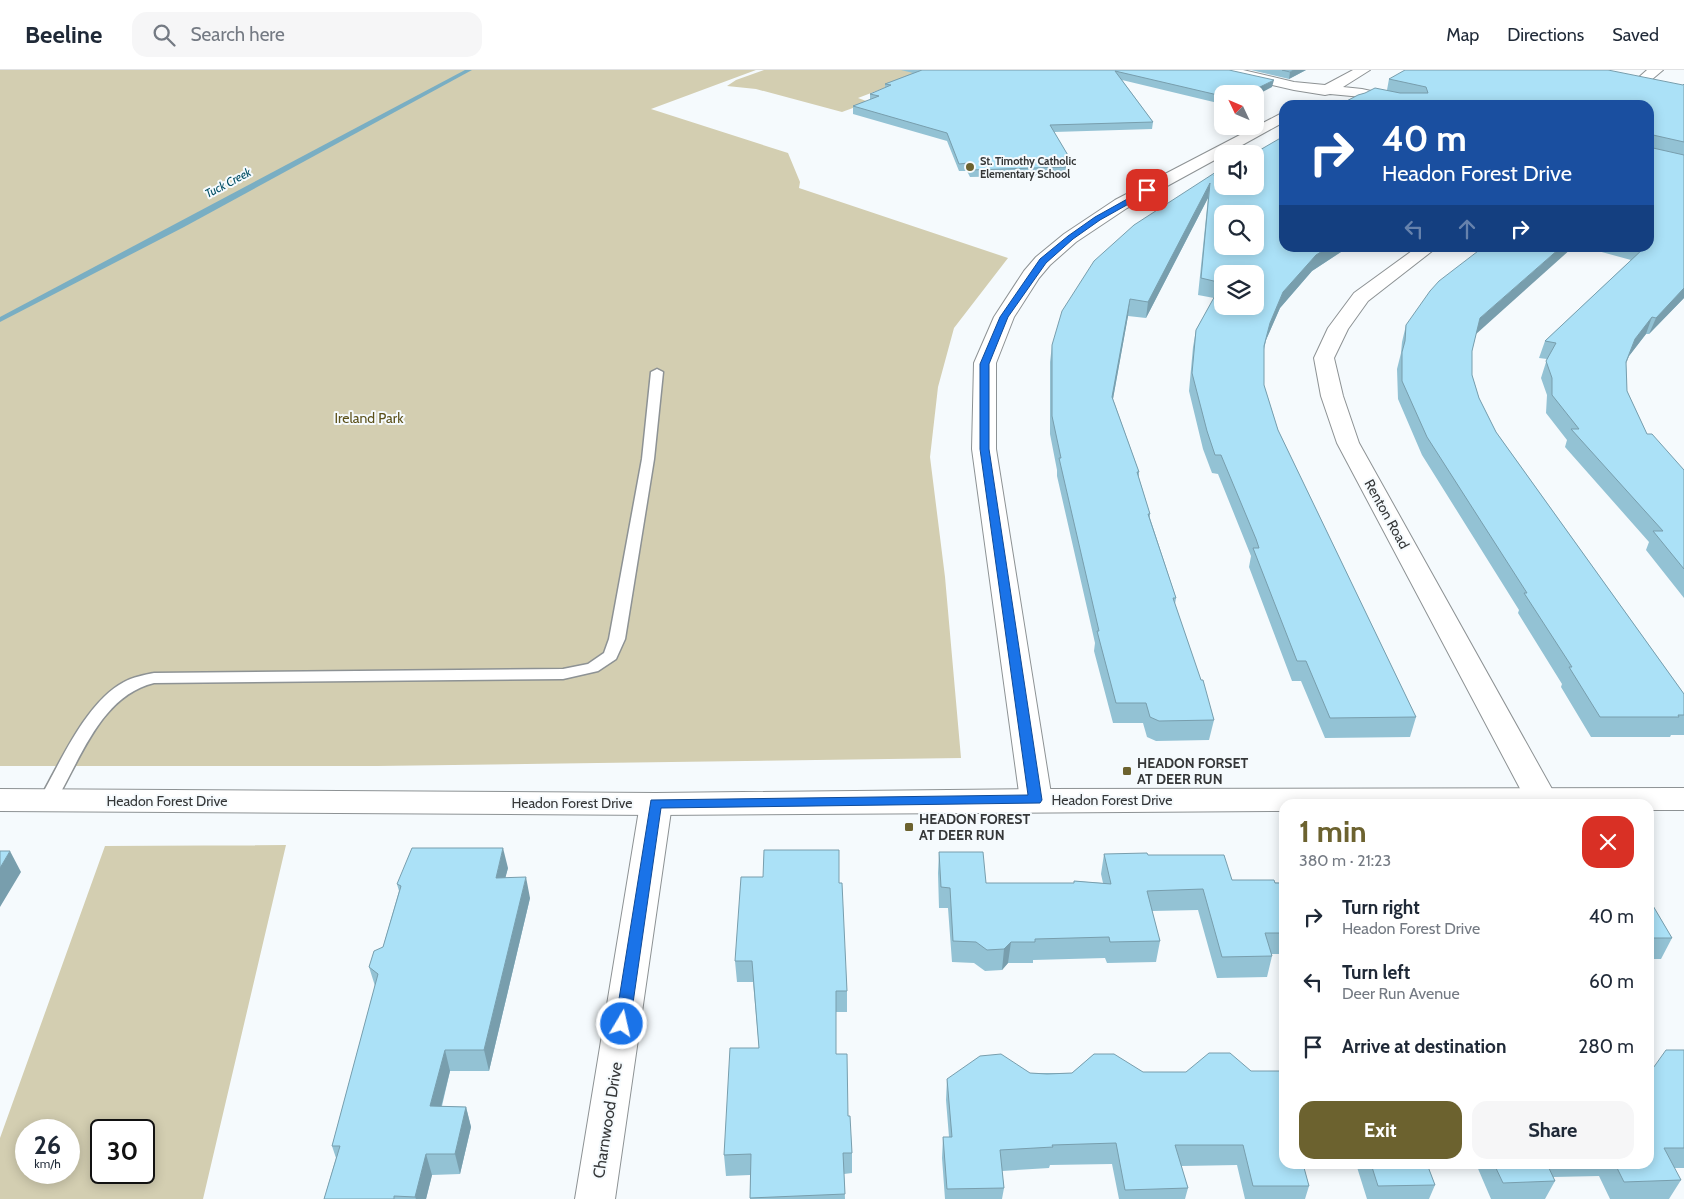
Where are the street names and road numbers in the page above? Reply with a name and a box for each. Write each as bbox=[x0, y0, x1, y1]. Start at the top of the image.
street label: Renton Road bbox=[1361, 476, 1413, 552]
street label: Headon Forest Drive bbox=[1052, 791, 1172, 809]
street label: Headon Forest Drive bbox=[107, 792, 227, 810]
street label: Headon Forest Drive bbox=[512, 794, 632, 812]
street label: Charnwood Drive bbox=[589, 1061, 626, 1180]

